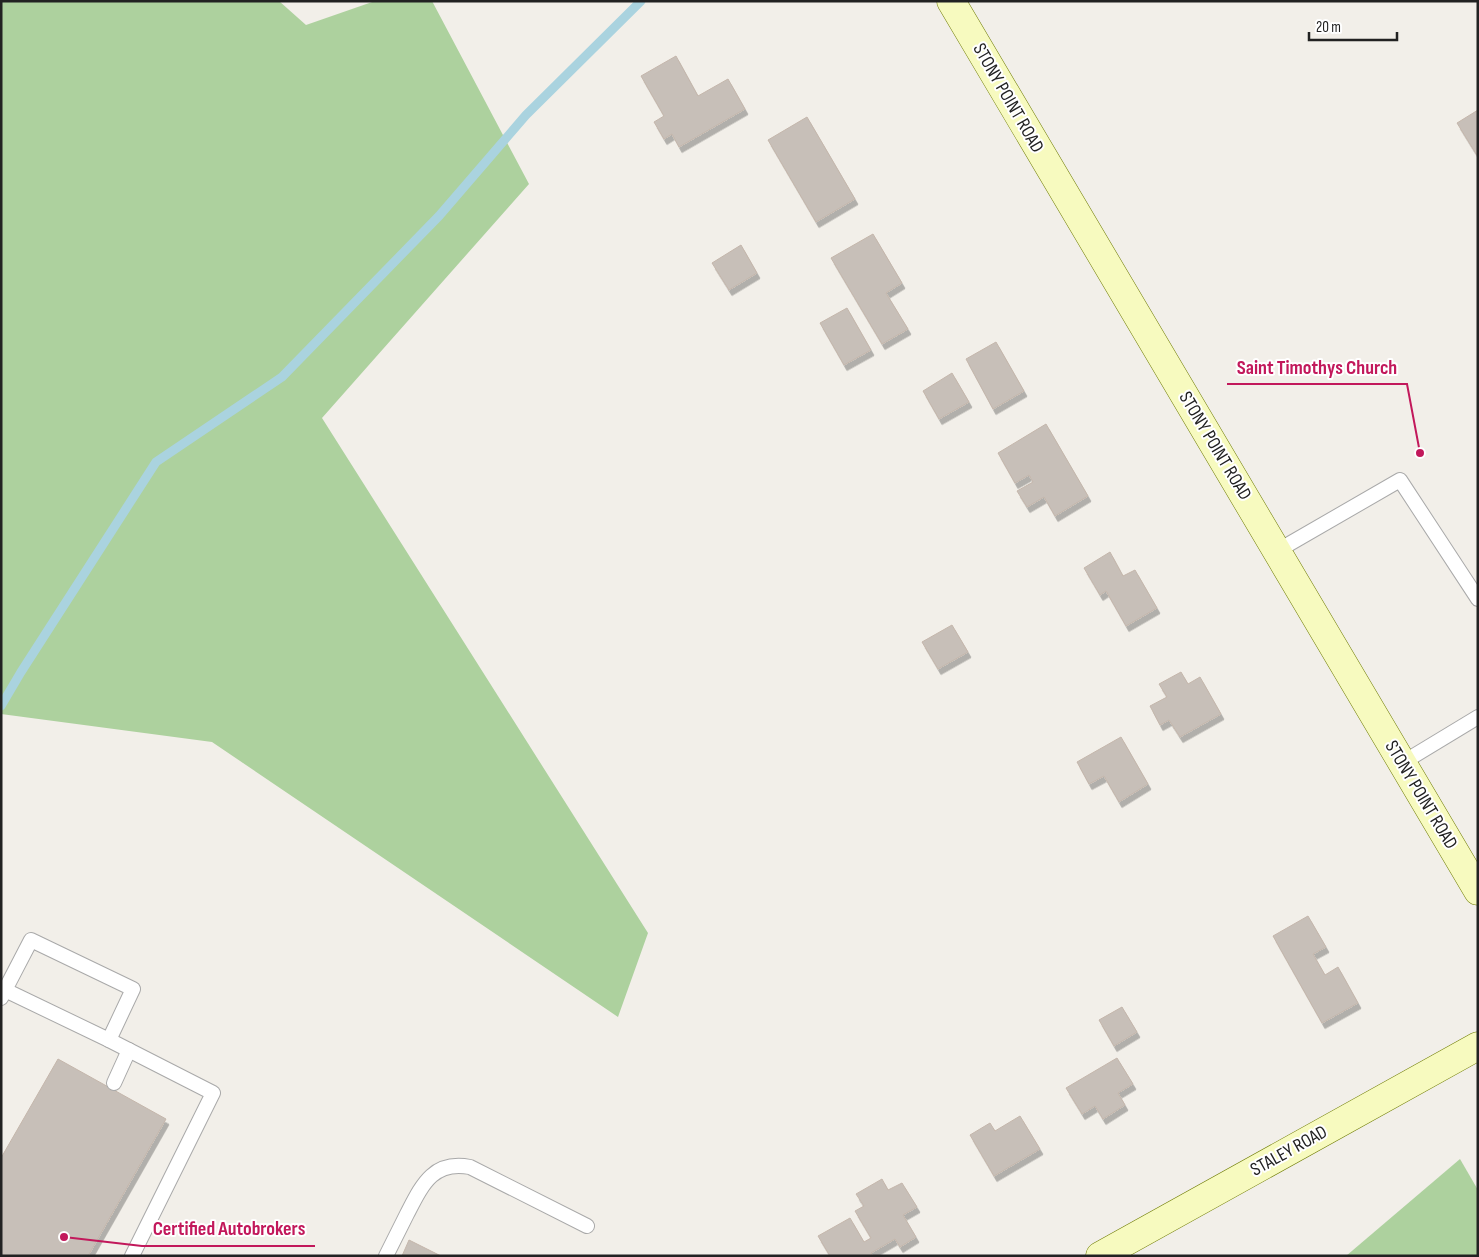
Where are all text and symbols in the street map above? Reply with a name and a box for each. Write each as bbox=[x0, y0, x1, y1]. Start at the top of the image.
scale bar bbox=[1309, 10, 1396, 42]
text: 20 m bbox=[1316, 18, 1341, 37]
street label: STONY POINT ROAD bbox=[967, 39, 1049, 157]
callout: Saint Timothys Church bbox=[1227, 349, 1407, 384]
text: Saint Timothys Church bbox=[1237, 356, 1397, 380]
street label: STONY POINT ROAD bbox=[1174, 388, 1256, 504]
street label: STONY POINT ROAD bbox=[1380, 737, 1462, 853]
street label: STALEY ROAD bbox=[1247, 1121, 1331, 1181]
callout: Certified Autobrokers bbox=[142, 1211, 315, 1246]
text: Certified Autobrokers bbox=[153, 1217, 306, 1241]

